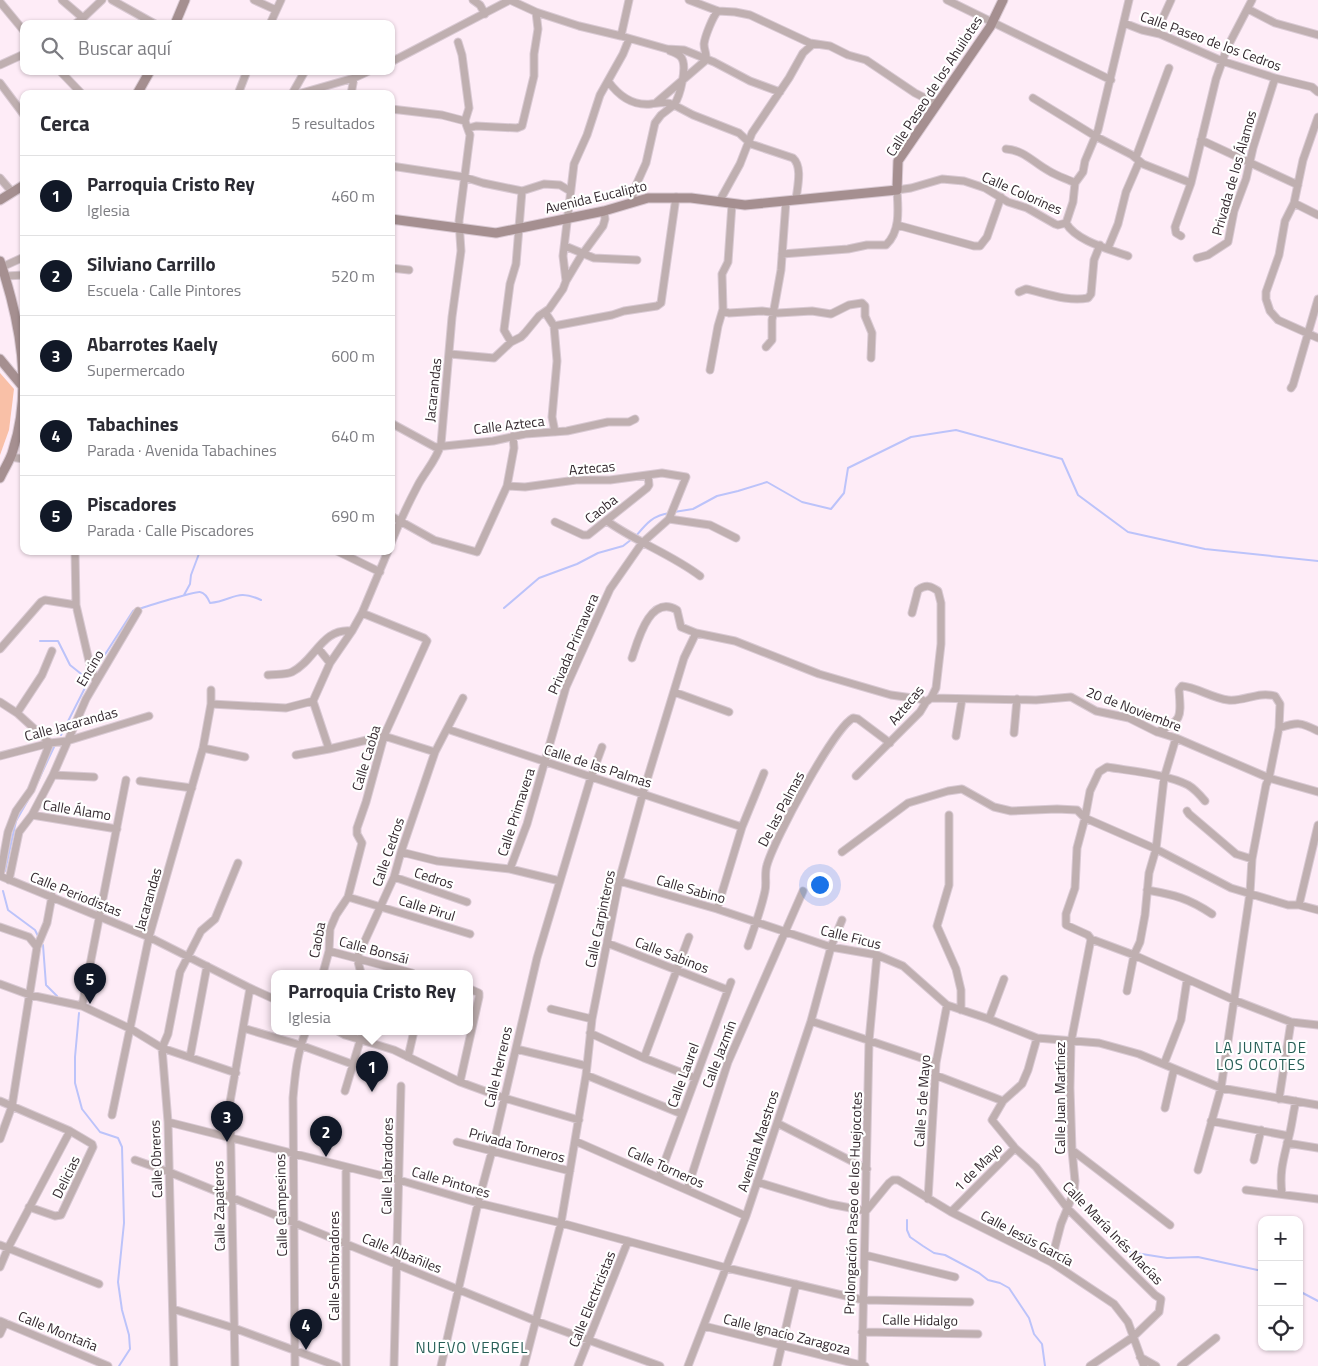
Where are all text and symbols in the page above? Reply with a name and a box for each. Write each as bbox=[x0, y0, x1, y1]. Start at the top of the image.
street label: Calle Paseo de los Cedros bbox=[1138, 5, 1285, 76]
street label: Calle Paseo de los Ahuilotes bbox=[880, 11, 987, 160]
search box bbox=[20, 20, 395, 75]
text: Buscar aquí bbox=[78, 33, 171, 62]
icon: search bbox=[38, 34, 66, 62]
text: Cerca bbox=[40, 107, 90, 139]
street label: Privada de los Álamos bbox=[1206, 108, 1261, 238]
text: 5 resultados bbox=[291, 111, 375, 135]
street label: Calle Colorines bbox=[979, 166, 1066, 220]
text: Parroquia Cristo Rey bbox=[87, 169, 255, 198]
street label: Avenida Eucalipto bbox=[543, 175, 649, 218]
text: 1 bbox=[52, 184, 60, 208]
text: 460 m bbox=[331, 184, 375, 208]
text: Iglesia bbox=[87, 198, 130, 222]
text: Silviano Carrillo bbox=[87, 249, 216, 278]
text: 2 bbox=[52, 264, 60, 288]
text: 520 m bbox=[331, 264, 375, 288]
text: Escuela · Calle Pintores bbox=[87, 278, 241, 302]
text: Abarrotes Kaely bbox=[87, 329, 218, 358]
text: 3 bbox=[52, 344, 60, 368]
text: 600 m bbox=[331, 344, 375, 368]
street label: Jacarandas bbox=[419, 357, 446, 423]
text: Supermercado bbox=[87, 358, 185, 382]
text: Tabachines bbox=[87, 409, 178, 438]
street label: Calle Azteca bbox=[472, 410, 545, 439]
text: 4 bbox=[52, 424, 60, 448]
text: 640 m bbox=[331, 424, 375, 448]
text: Parada · Avenida Tabachines bbox=[87, 438, 277, 462]
street label: Aztecas bbox=[568, 455, 616, 480]
text: Piscadores bbox=[87, 489, 177, 518]
street label: Caoba bbox=[580, 489, 622, 528]
text: 5 bbox=[52, 504, 60, 528]
text: 690 m bbox=[331, 504, 375, 528]
text: Parada · Calle Piscadores bbox=[87, 518, 254, 542]
street label: Privada Primavera bbox=[542, 590, 603, 697]
street label: Encino bbox=[70, 645, 109, 690]
street label: Aztecas bbox=[883, 680, 929, 729]
street label: 20 de Noviembre bbox=[1083, 681, 1185, 736]
street label: Calle Jacarandas bbox=[22, 701, 120, 746]
street label: Calle Caoba bbox=[346, 722, 385, 793]
street label: Calle de las Palmas bbox=[541, 738, 655, 793]
street label: Calle Primavera bbox=[491, 765, 540, 859]
street label: De las Palmas bbox=[752, 767, 809, 850]
street label: Calle Álamo bbox=[41, 794, 113, 825]
street label: Calle Cedros bbox=[366, 814, 409, 889]
street label: Cedros bbox=[412, 861, 457, 894]
street label: Jacarandas bbox=[129, 865, 166, 933]
street label: Calle Periodistas bbox=[27, 866, 125, 921]
street label: Calle Carpinteros bbox=[579, 868, 620, 970]
street label: Calle Sabino bbox=[654, 869, 728, 908]
your location bbox=[807, 872, 833, 898]
street label: Calle Pirul bbox=[396, 889, 458, 926]
street label: Calle Ficus bbox=[819, 919, 884, 954]
street label: Caoba bbox=[303, 920, 330, 960]
street label: Calle Bonsái bbox=[337, 930, 411, 969]
street label: Calle Sabinos bbox=[632, 931, 712, 978]
pin: 5 bbox=[74, 963, 106, 1004]
popup bbox=[271, 970, 473, 1035]
text: Parroquia Cristo Rey bbox=[288, 976, 456, 1005]
text: Iglesia bbox=[288, 1005, 331, 1029]
street label: Calle Jazmín bbox=[696, 1017, 741, 1091]
street label: Calle Herreros bbox=[478, 1024, 517, 1110]
district label: LA JUNTA DE LOS OCOTES bbox=[1215, 1036, 1307, 1076]
street label: Calle Laurel bbox=[661, 1040, 704, 1110]
street label: Calle Juan Martínez bbox=[1049, 1042, 1070, 1154]
pin: 1 bbox=[356, 1051, 388, 1092]
street label: Calle 5 de Mayo bbox=[908, 1054, 935, 1148]
street label: Avenida Maestros bbox=[731, 1087, 784, 1194]
street label: Prolongación Paseo de los Huejocotes bbox=[838, 1091, 867, 1315]
pin: 3 bbox=[211, 1101, 243, 1142]
pin: 2 bbox=[310, 1116, 342, 1157]
street label: Calle Labradores bbox=[375, 1117, 398, 1215]
street label: Calle Obreros bbox=[144, 1120, 167, 1198]
street label: Privada Torneros bbox=[467, 1122, 568, 1167]
street label: 1 de Mayo bbox=[949, 1138, 1007, 1196]
street label: Calle Torneros bbox=[624, 1140, 708, 1193]
street label: Delicias bbox=[46, 1152, 85, 1202]
street label: Calle Campesinos bbox=[269, 1153, 292, 1257]
street label: Calle Zapateros bbox=[207, 1160, 230, 1252]
street label: Calle Pintores bbox=[409, 1160, 493, 1203]
street label: Calle María Inés Macías bbox=[1058, 1176, 1169, 1289]
street label: Calle Jesús García bbox=[977, 1204, 1077, 1271]
street label: Calle Sembradores bbox=[323, 1211, 344, 1321]
map controls bbox=[1258, 1216, 1303, 1351]
button: + bbox=[1258, 1216, 1303, 1261]
street label: Calle Albañiles bbox=[359, 1227, 445, 1278]
street label: Calle Electricistas bbox=[563, 1247, 620, 1350]
button: − bbox=[1258, 1261, 1303, 1306]
street label: Calle Montaña bbox=[15, 1305, 101, 1356]
button: locate bbox=[1258, 1306, 1303, 1351]
street label: Calle Ignacio Zaragoza bbox=[721, 1308, 853, 1359]
street label: Calle Hidalgo bbox=[882, 1308, 958, 1331]
pin: 4 bbox=[290, 1309, 322, 1350]
district label: NUEVO VERGEL bbox=[416, 1336, 528, 1359]

